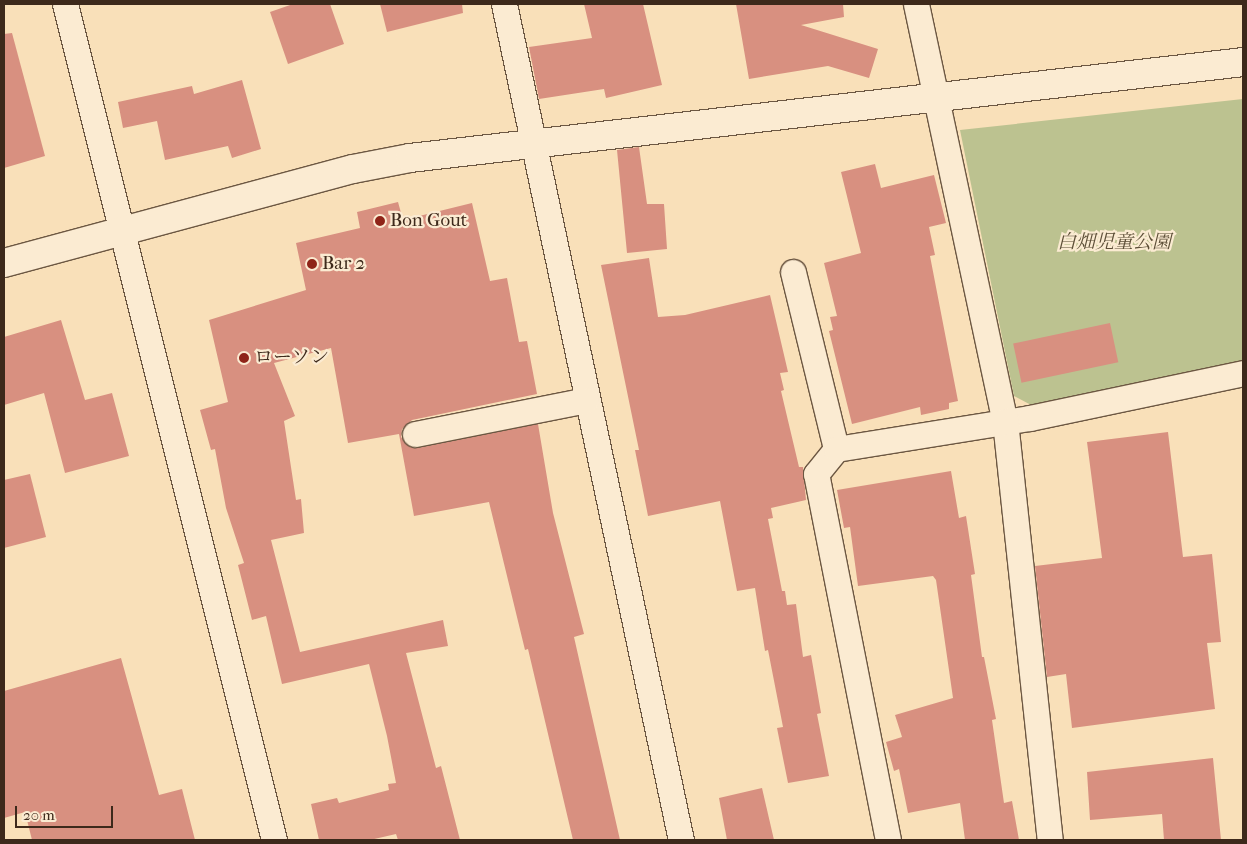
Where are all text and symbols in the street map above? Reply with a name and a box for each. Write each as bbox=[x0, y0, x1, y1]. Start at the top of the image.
place label: Bon Gout bbox=[390, 210, 467, 232]
marker: Bon Gout bbox=[374, 215, 386, 227]
park label: 白畑児童公園 bbox=[1057, 232, 1171, 254]
place label: Bar 2 bbox=[322, 253, 365, 275]
marker: Bar 2 bbox=[306, 258, 318, 270]
place label: ローソン bbox=[254, 347, 330, 369]
marker: ローソン bbox=[238, 352, 250, 364]
scale bar bbox=[18, 796, 115, 828]
text: 20 m bbox=[23, 806, 55, 824]

